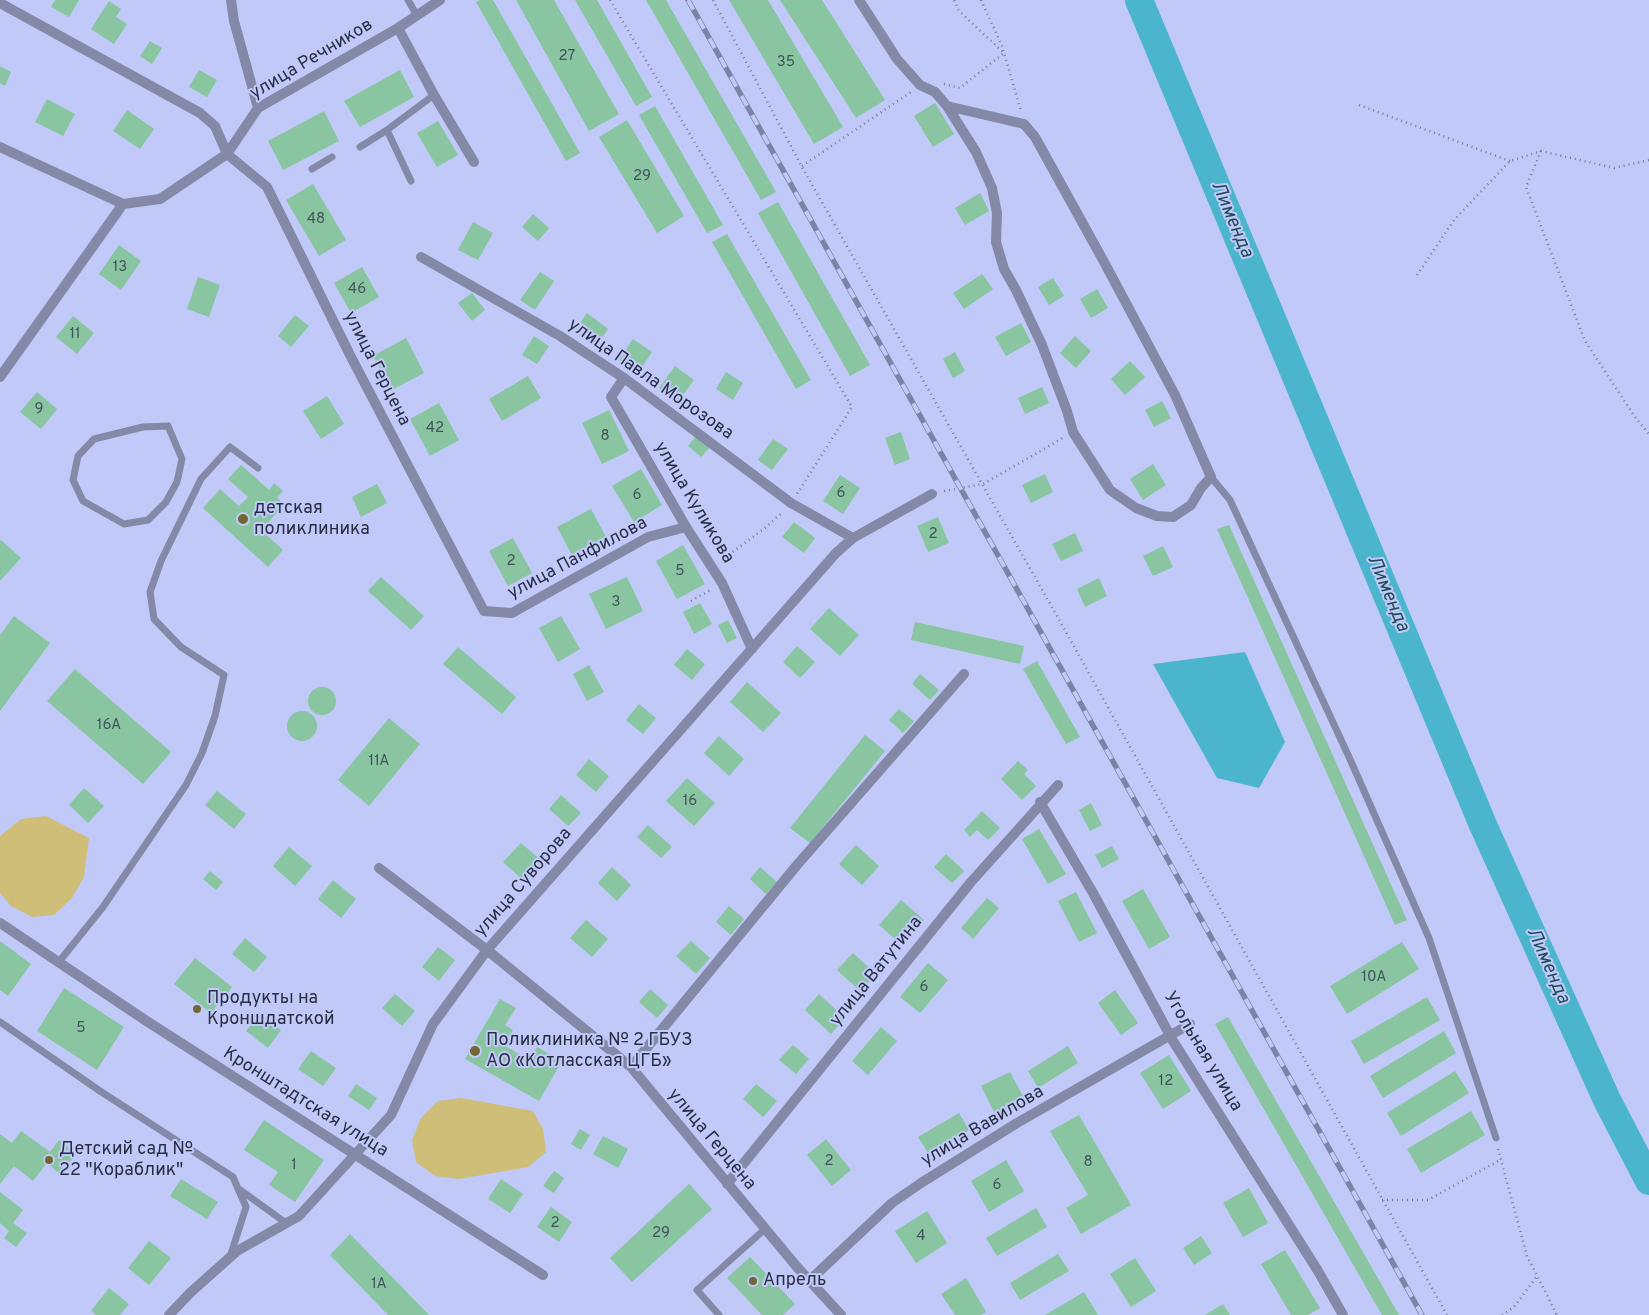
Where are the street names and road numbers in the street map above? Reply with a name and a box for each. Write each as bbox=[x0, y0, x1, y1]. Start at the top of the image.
street label: улица Речников bbox=[247, 15, 377, 105]
street label: улица Герцена bbox=[338, 308, 414, 430]
street label: улица Павла Морозова bbox=[563, 315, 737, 445]
street label: улица Куликова bbox=[648, 438, 738, 568]
street label: улица Панфилова bbox=[505, 513, 651, 605]
street label: улица Суворова bbox=[471, 824, 577, 942]
street label: улица Ватутина bbox=[826, 913, 928, 1031]
street label: Угольная улица bbox=[1158, 988, 1246, 1116]
street label: Кронштадтская улица bbox=[218, 1043, 392, 1163]
street label: улица Вавилова bbox=[918, 1082, 1048, 1172]
street label: улица Герцена bbox=[662, 1085, 760, 1195]

